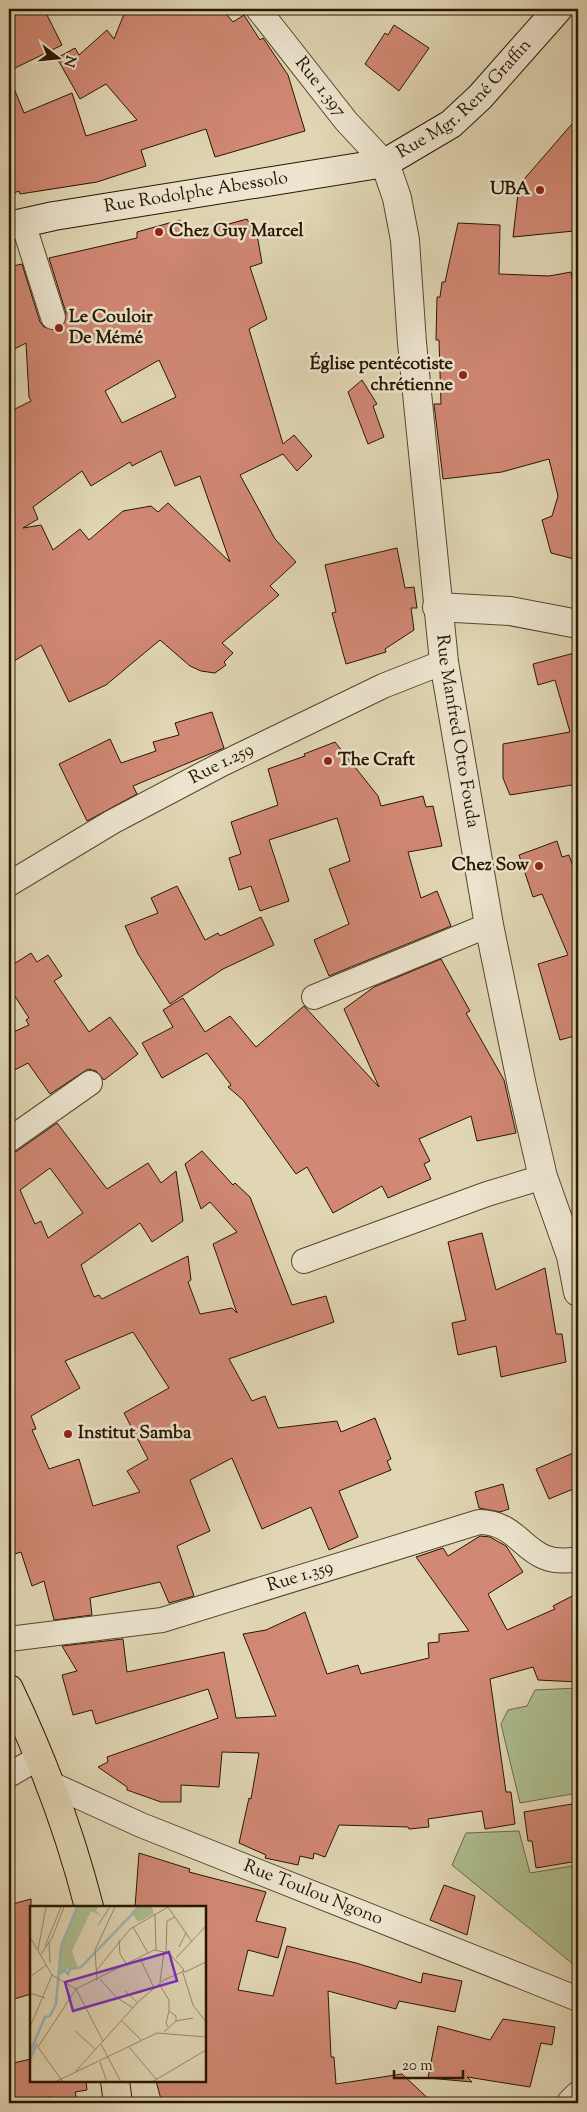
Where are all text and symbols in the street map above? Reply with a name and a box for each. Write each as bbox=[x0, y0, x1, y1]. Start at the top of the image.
north arrow bbox=[32, 32, 82, 82]
street label: Rue Mgr. René Graffin bbox=[392, 33, 538, 166]
street label: Rue 1.397 bbox=[288, 52, 352, 123]
text: N bbox=[57, 53, 80, 69]
street label: Rue Rodolphe Abessolo bbox=[102, 166, 290, 221]
place label: UBA bbox=[490, 177, 530, 203]
marker: UBA bbox=[534, 184, 546, 196]
place label: Chez Guy Marcel bbox=[169, 219, 305, 245]
marker: Chez Guy Marcel bbox=[153, 226, 165, 238]
place label: Le Couloir De Mémé bbox=[69, 305, 153, 352]
marker: Le Couloir De Mémé bbox=[53, 322, 65, 334]
place label: Église pentécotiste chrétienne bbox=[310, 351, 454, 399]
marker: Église pentécotiste chrétienne bbox=[457, 369, 469, 381]
street label: Rue Manfred Otto Fouda bbox=[428, 633, 485, 830]
street label: Rue 1.259 bbox=[185, 737, 258, 792]
place label: The Craft bbox=[338, 748, 416, 774]
marker: The Craft bbox=[322, 755, 334, 767]
place label: Chez Sow bbox=[452, 853, 530, 879]
marker: Chez Sow bbox=[533, 860, 545, 872]
place label: Institut Samba bbox=[78, 1421, 192, 1447]
marker: Institut Samba bbox=[62, 1428, 74, 1440]
street label: Rue 1.359 bbox=[264, 1555, 337, 1600]
street label: Rue Toulou Ngono bbox=[239, 1854, 387, 1933]
inset map bbox=[30, 1906, 206, 2082]
scale bar bbox=[394, 2047, 463, 2079]
text: 20 m bbox=[402, 2056, 433, 2077]

